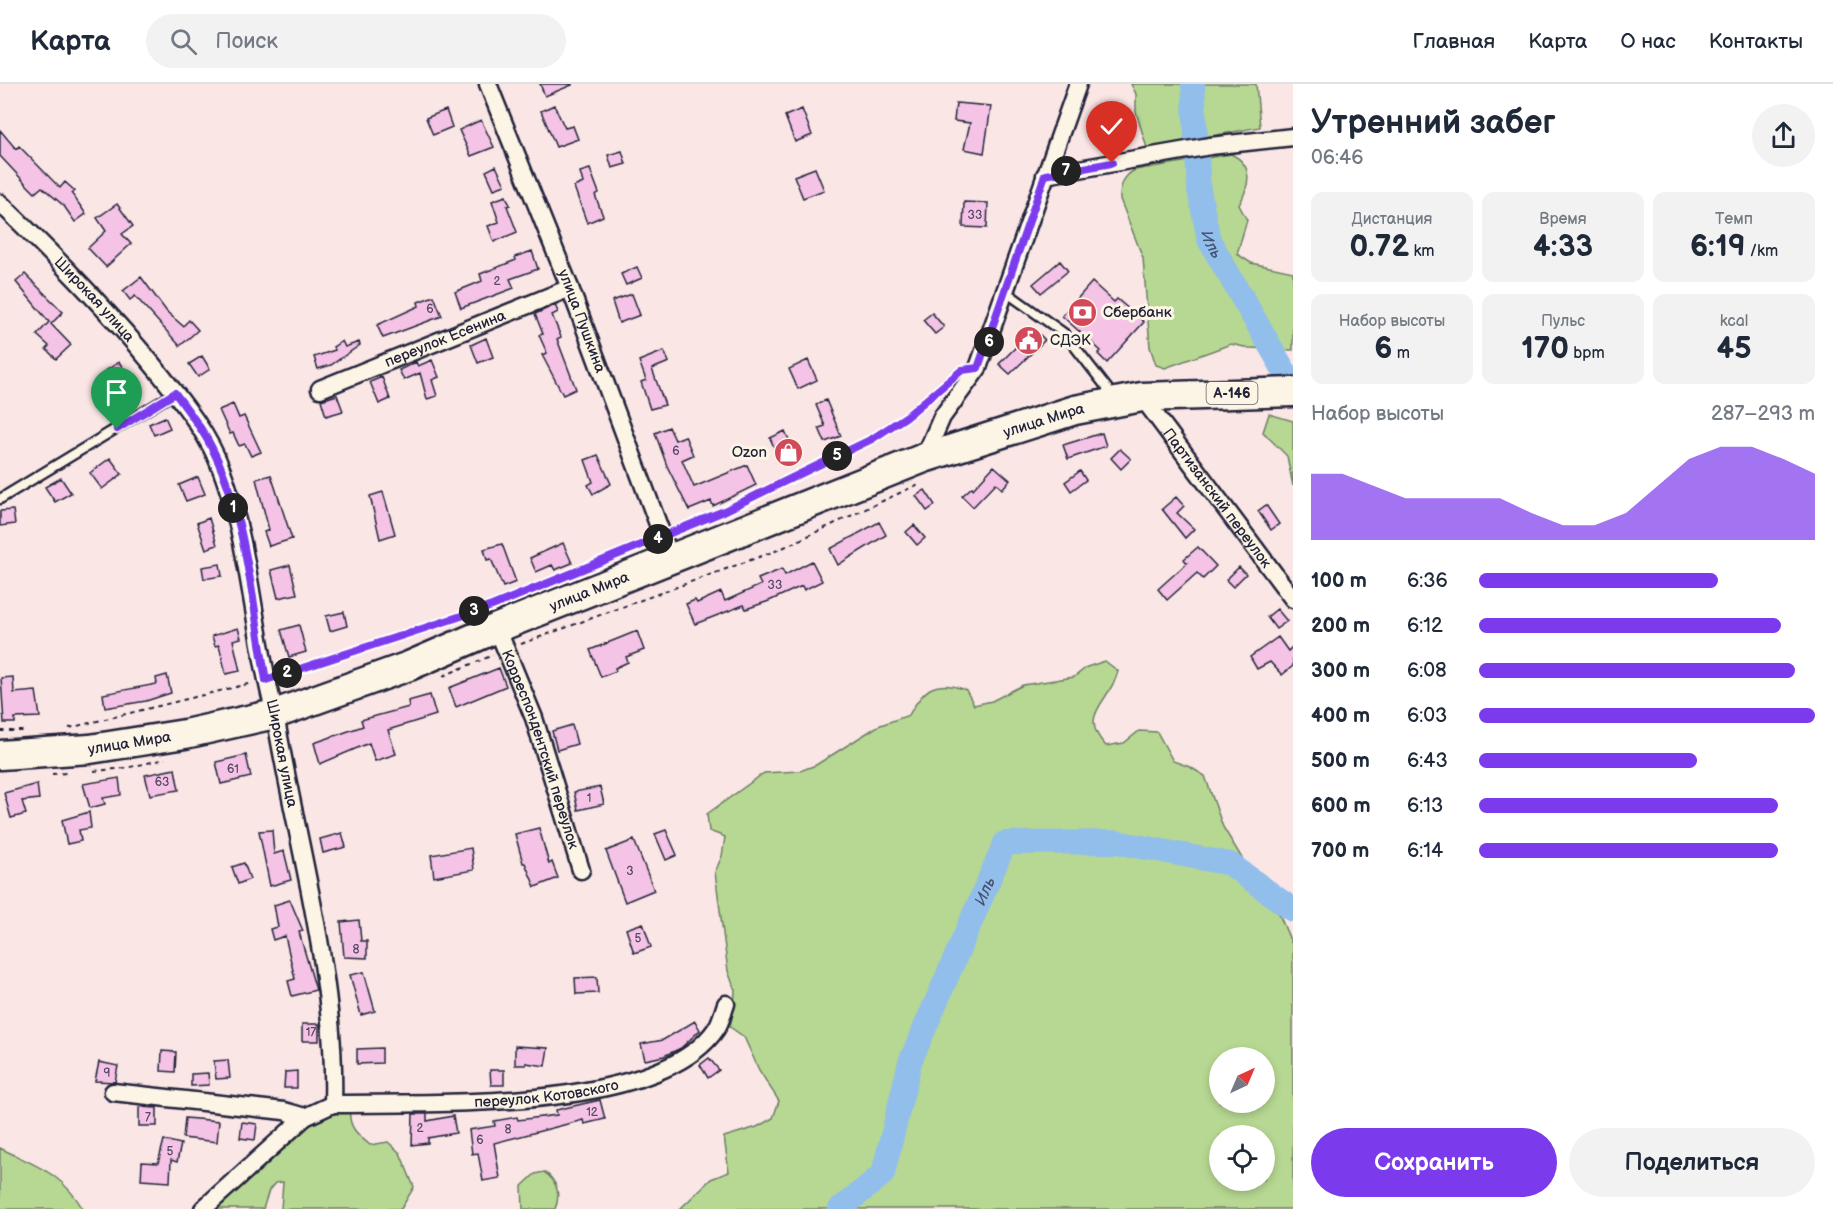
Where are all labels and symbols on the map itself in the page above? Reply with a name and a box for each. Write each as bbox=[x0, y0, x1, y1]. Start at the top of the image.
pin bbox=[1086, 101, 1137, 163]
pin: 7 bbox=[1051, 156, 1081, 186]
house number: 33 bbox=[968, 208, 982, 223]
water label: Иль bbox=[1196, 229, 1226, 262]
street label: Широкая улица bbox=[50, 253, 138, 346]
street label: улица Пушкина bbox=[553, 267, 610, 376]
house number: 2 bbox=[493, 274, 501, 289]
bank icon: Сбербанк bbox=[1066, 296, 1098, 328]
house number: 6 bbox=[426, 302, 434, 317]
place label: Сбербанк bbox=[1103, 303, 1172, 322]
street label: переулок Есенина bbox=[382, 306, 509, 372]
public building icon: СДЭК bbox=[1013, 324, 1045, 356]
pin: 6 bbox=[974, 327, 1004, 357]
place label: СДЭК bbox=[1050, 331, 1091, 350]
pin bbox=[91, 367, 142, 429]
road number: А-146 bbox=[1206, 382, 1258, 404]
street label: улица Мира bbox=[1001, 399, 1086, 442]
street label: Партизанский переулок bbox=[1159, 425, 1275, 572]
shop icon: Ozon bbox=[772, 436, 804, 468]
pin: 5 bbox=[822, 441, 852, 471]
place label: Ozon bbox=[732, 443, 767, 462]
house number: 6 bbox=[672, 444, 680, 459]
pin: 1 bbox=[218, 493, 248, 523]
pin: 4 bbox=[643, 524, 673, 554]
street label: улица Мира bbox=[547, 567, 632, 616]
house number: 33 bbox=[768, 578, 782, 593]
pin: 3 bbox=[459, 596, 489, 626]
street label: Корреспондентский переулок bbox=[497, 647, 583, 851]
pin: 2 bbox=[272, 658, 302, 688]
street label: Широкая улица bbox=[262, 697, 302, 809]
street label: улица Мира bbox=[86, 727, 172, 759]
house number: 61 bbox=[227, 762, 239, 777]
house number: 63 bbox=[155, 775, 169, 790]
house number: 1 bbox=[587, 791, 591, 806]
house number: 3 bbox=[626, 864, 634, 879]
water label: Иль bbox=[971, 875, 1000, 909]
house number: 5 bbox=[635, 931, 642, 946]
house number: 8 bbox=[353, 942, 360, 957]
house number: 17 bbox=[306, 1025, 316, 1040]
north arrow bbox=[1209, 1047, 1275, 1113]
house number: 9 bbox=[104, 1066, 111, 1081]
street label: переулок Котовского bbox=[474, 1076, 621, 1112]
house number: 12 bbox=[586, 1105, 598, 1120]
house number: 7 bbox=[145, 1110, 151, 1125]
house number: 2 bbox=[416, 1121, 424, 1136]
house number: 8 bbox=[505, 1122, 512, 1137]
house number: 6 bbox=[476, 1133, 484, 1148]
house number: 5 bbox=[167, 1144, 174, 1159]

